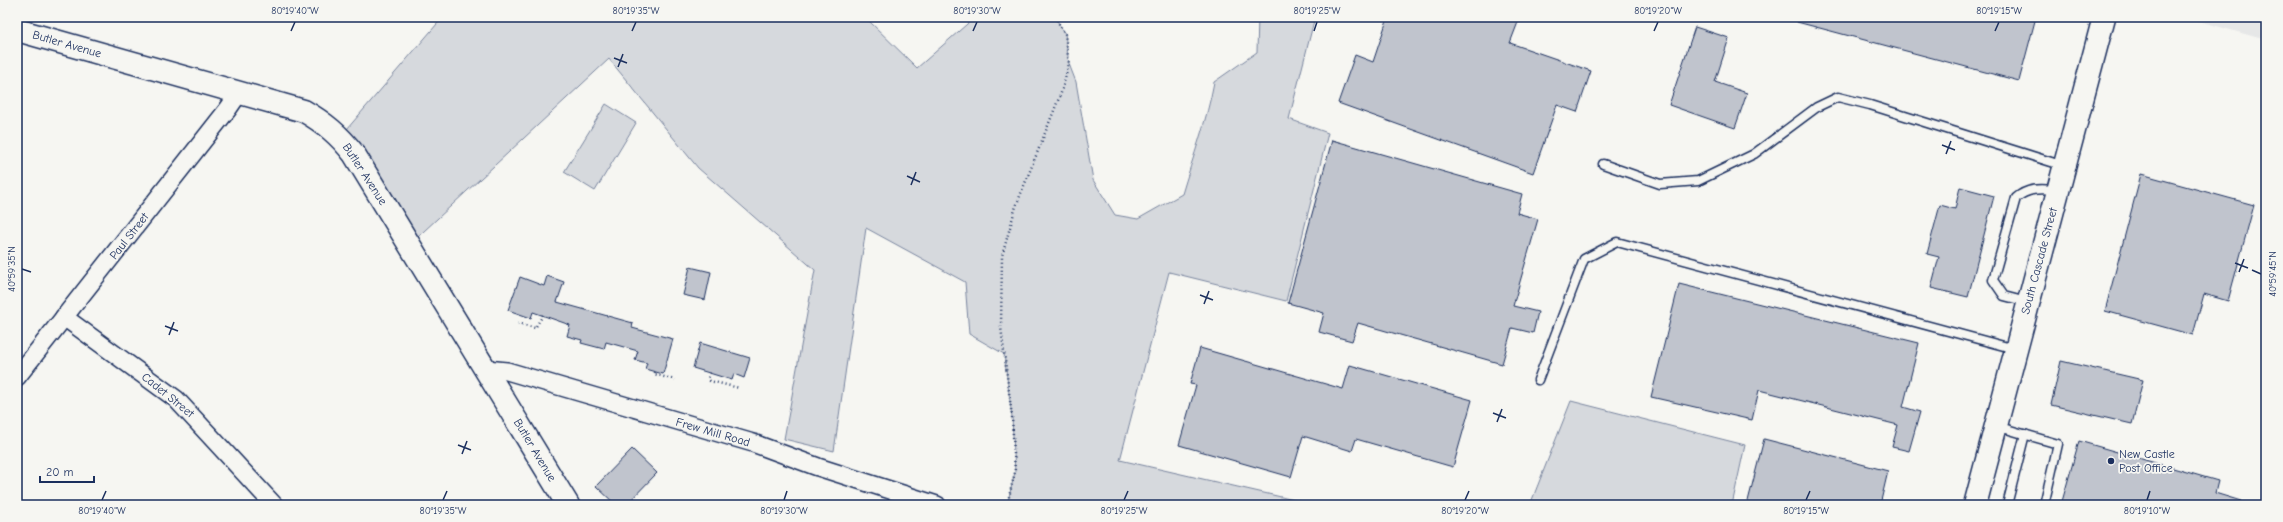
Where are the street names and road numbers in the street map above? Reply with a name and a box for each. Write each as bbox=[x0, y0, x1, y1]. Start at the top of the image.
street label: Butler Avenue bbox=[31, 27, 103, 61]
street label: Butler Avenue bbox=[340, 140, 390, 208]
street label: South Cascade Street bbox=[2018, 206, 2060, 316]
street label: Paul Street bbox=[106, 209, 152, 262]
street label: Cadet Street bbox=[139, 370, 197, 421]
street label: Frew Mill Road bbox=[674, 415, 752, 449]
street label: Butler Avenue bbox=[511, 416, 559, 484]

